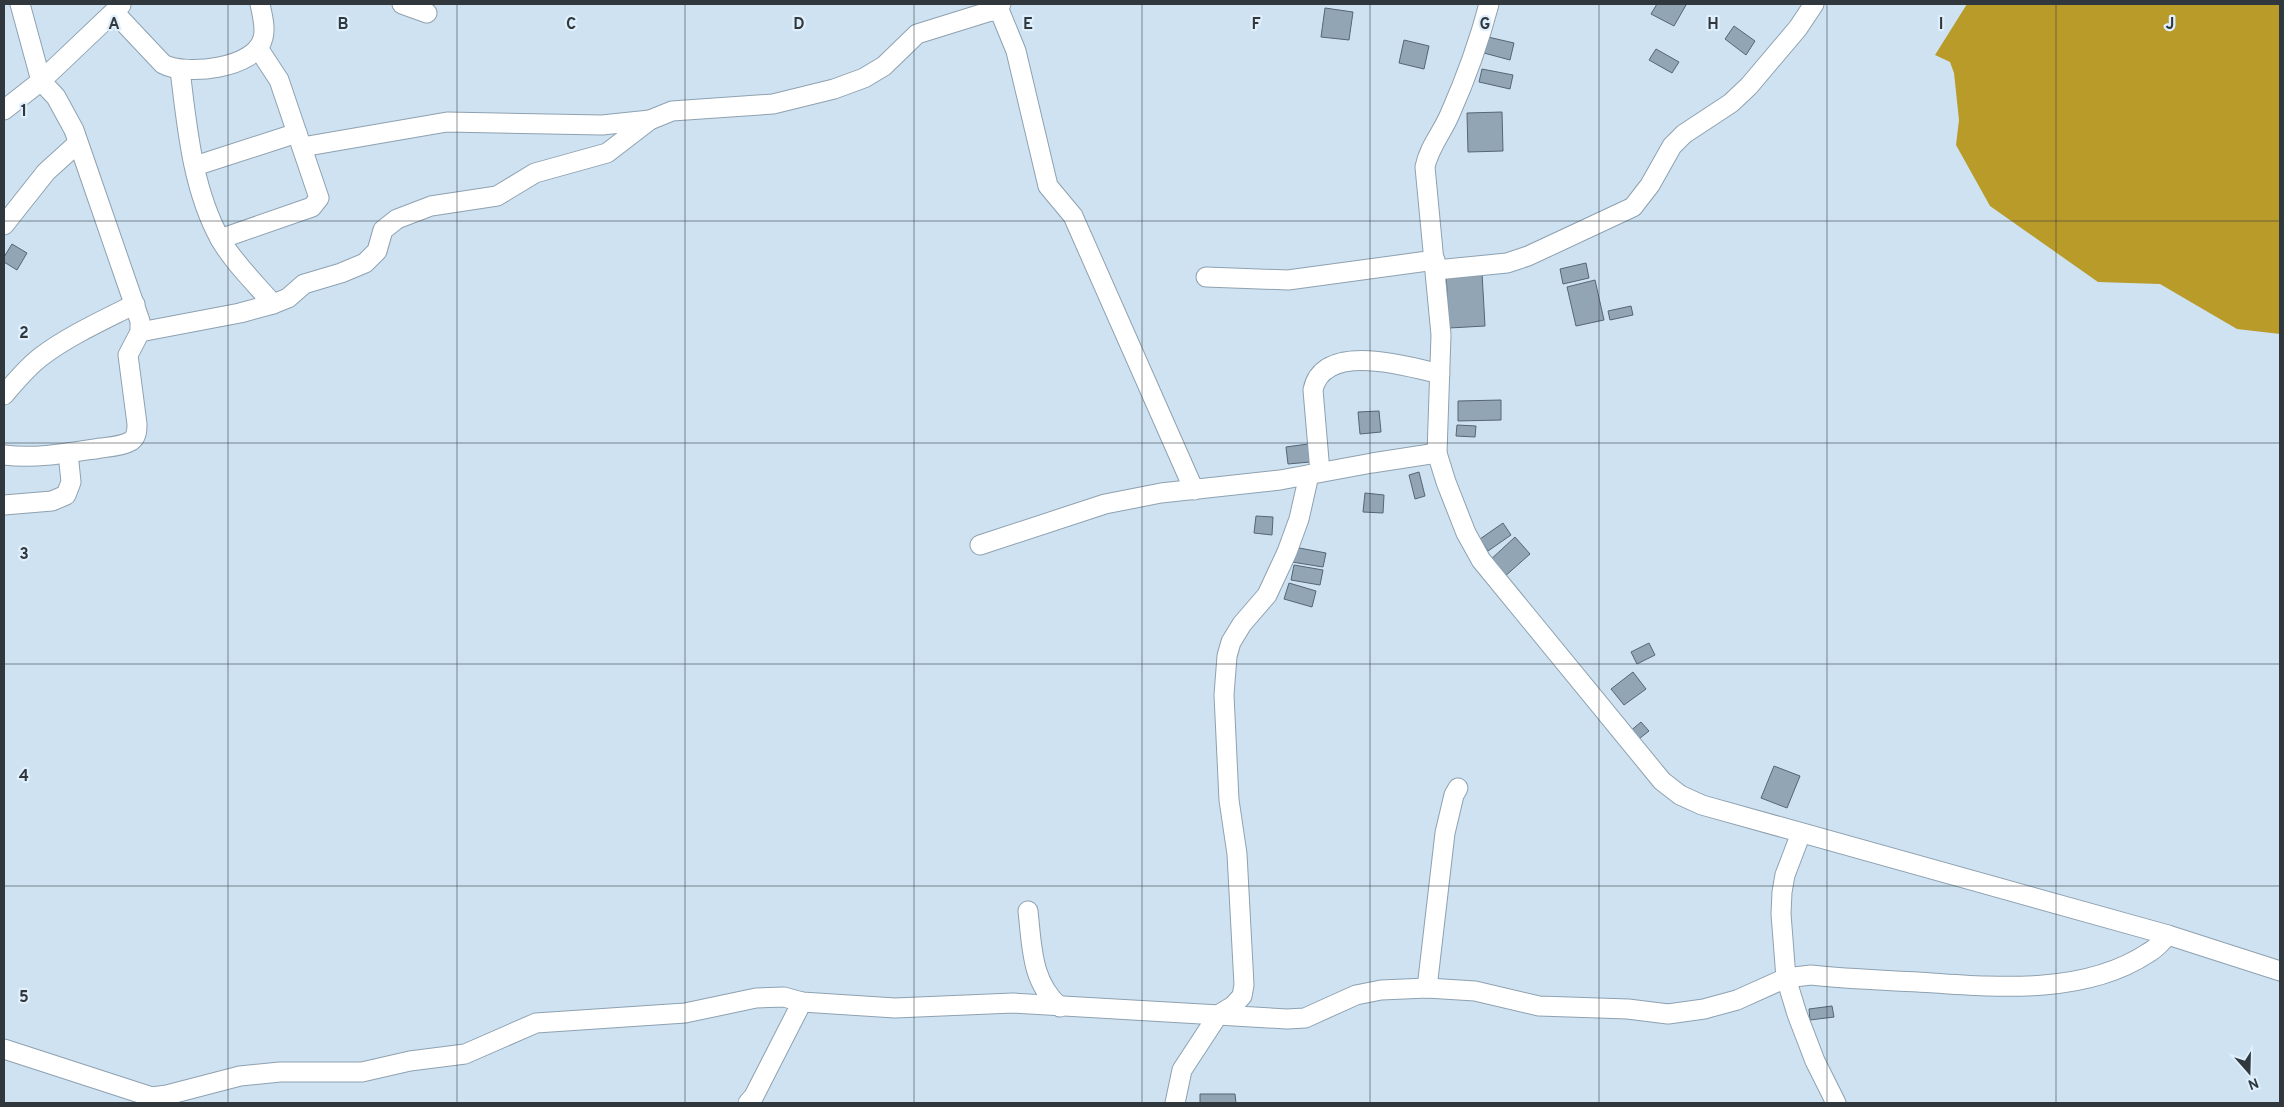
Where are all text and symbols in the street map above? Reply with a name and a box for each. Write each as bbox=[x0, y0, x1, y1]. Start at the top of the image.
text: A bbox=[108, 15, 120, 35]
text: B bbox=[337, 15, 349, 35]
text: C bbox=[566, 15, 576, 35]
text: D bbox=[793, 15, 805, 35]
text: E bbox=[1023, 15, 1033, 35]
text: F bbox=[1251, 15, 1261, 35]
text: G bbox=[1480, 15, 1490, 35]
text: H bbox=[1707, 15, 1719, 35]
text: I bbox=[1939, 15, 1943, 35]
text: J bbox=[2166, 15, 2174, 35]
text: 1 bbox=[21, 102, 27, 122]
text: 2 bbox=[19, 324, 29, 344]
text: 3 bbox=[19, 545, 29, 565]
text: 4 bbox=[19, 767, 29, 787]
text: 5 bbox=[19, 988, 29, 1008]
north arrow bbox=[2224, 1047, 2274, 1097]
text: N bbox=[2245, 1073, 2261, 1093]

